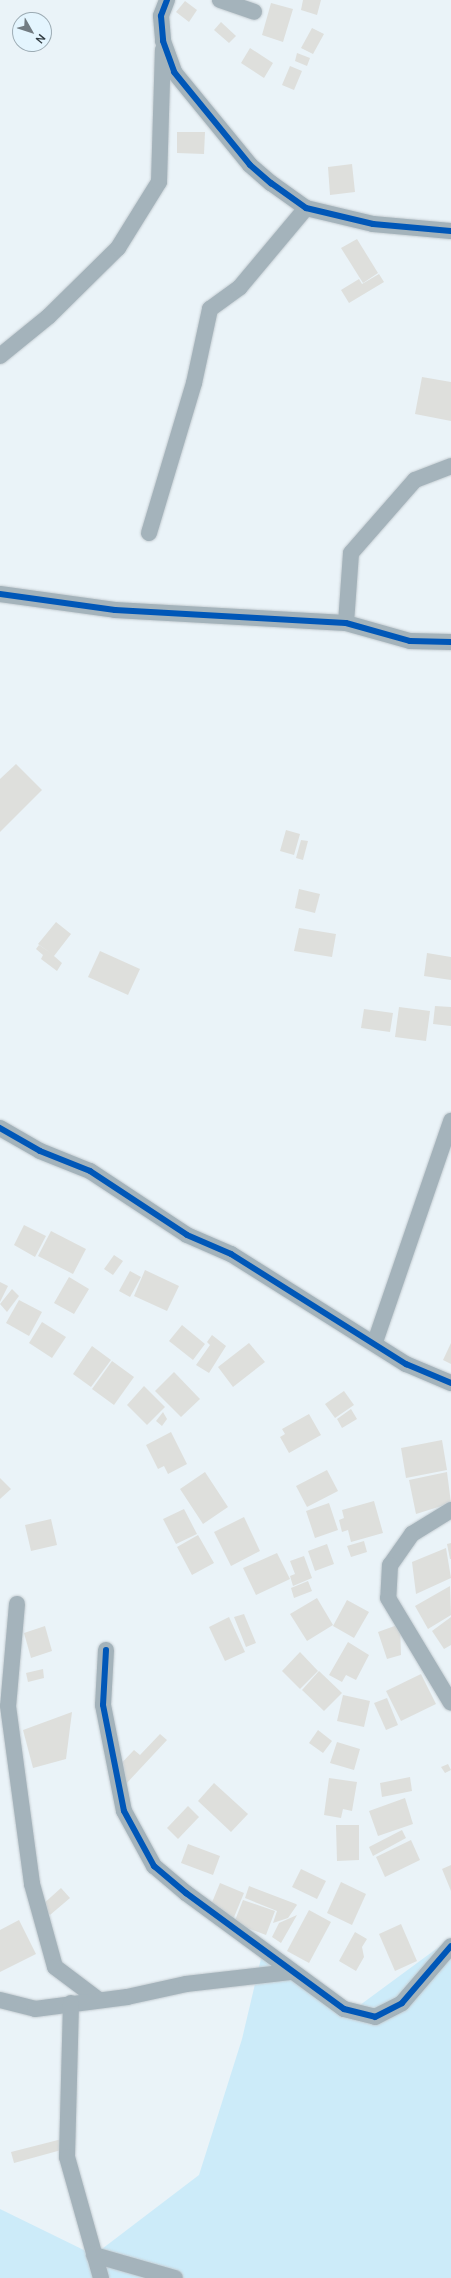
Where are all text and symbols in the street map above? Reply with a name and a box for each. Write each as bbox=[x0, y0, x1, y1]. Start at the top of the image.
north arrow bbox=[12, 12, 52, 52]
text: N bbox=[33, 31, 49, 47]

